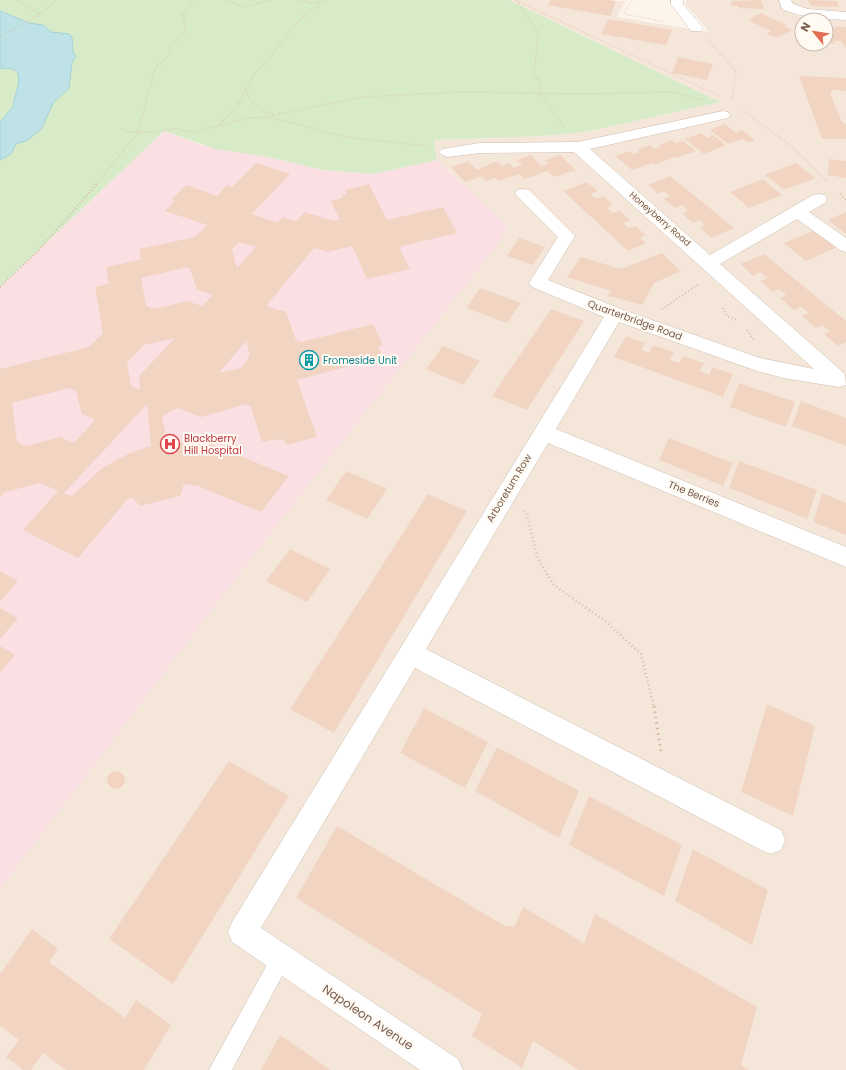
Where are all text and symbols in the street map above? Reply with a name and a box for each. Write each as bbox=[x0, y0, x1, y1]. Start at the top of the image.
north arrow bbox=[794, 12, 834, 52]
text: N bbox=[796, 19, 814, 35]
street label: Honeyberry Road bbox=[627, 189, 693, 249]
street label: Quarterbridge Road bbox=[586, 296, 684, 344]
building icon: Fromeside Unit bbox=[298, 349, 320, 371]
place label: Fromeside Unit bbox=[323, 353, 398, 368]
place label: Blackberry Hill Hospital bbox=[184, 431, 242, 458]
hospital icon: Blackberry Hill Hospital bbox=[159, 433, 181, 455]
street label: Arboretum Row bbox=[483, 450, 536, 525]
street label: The Berries bbox=[666, 477, 722, 511]
street label: Napoleon Avenue bbox=[319, 980, 417, 1054]

